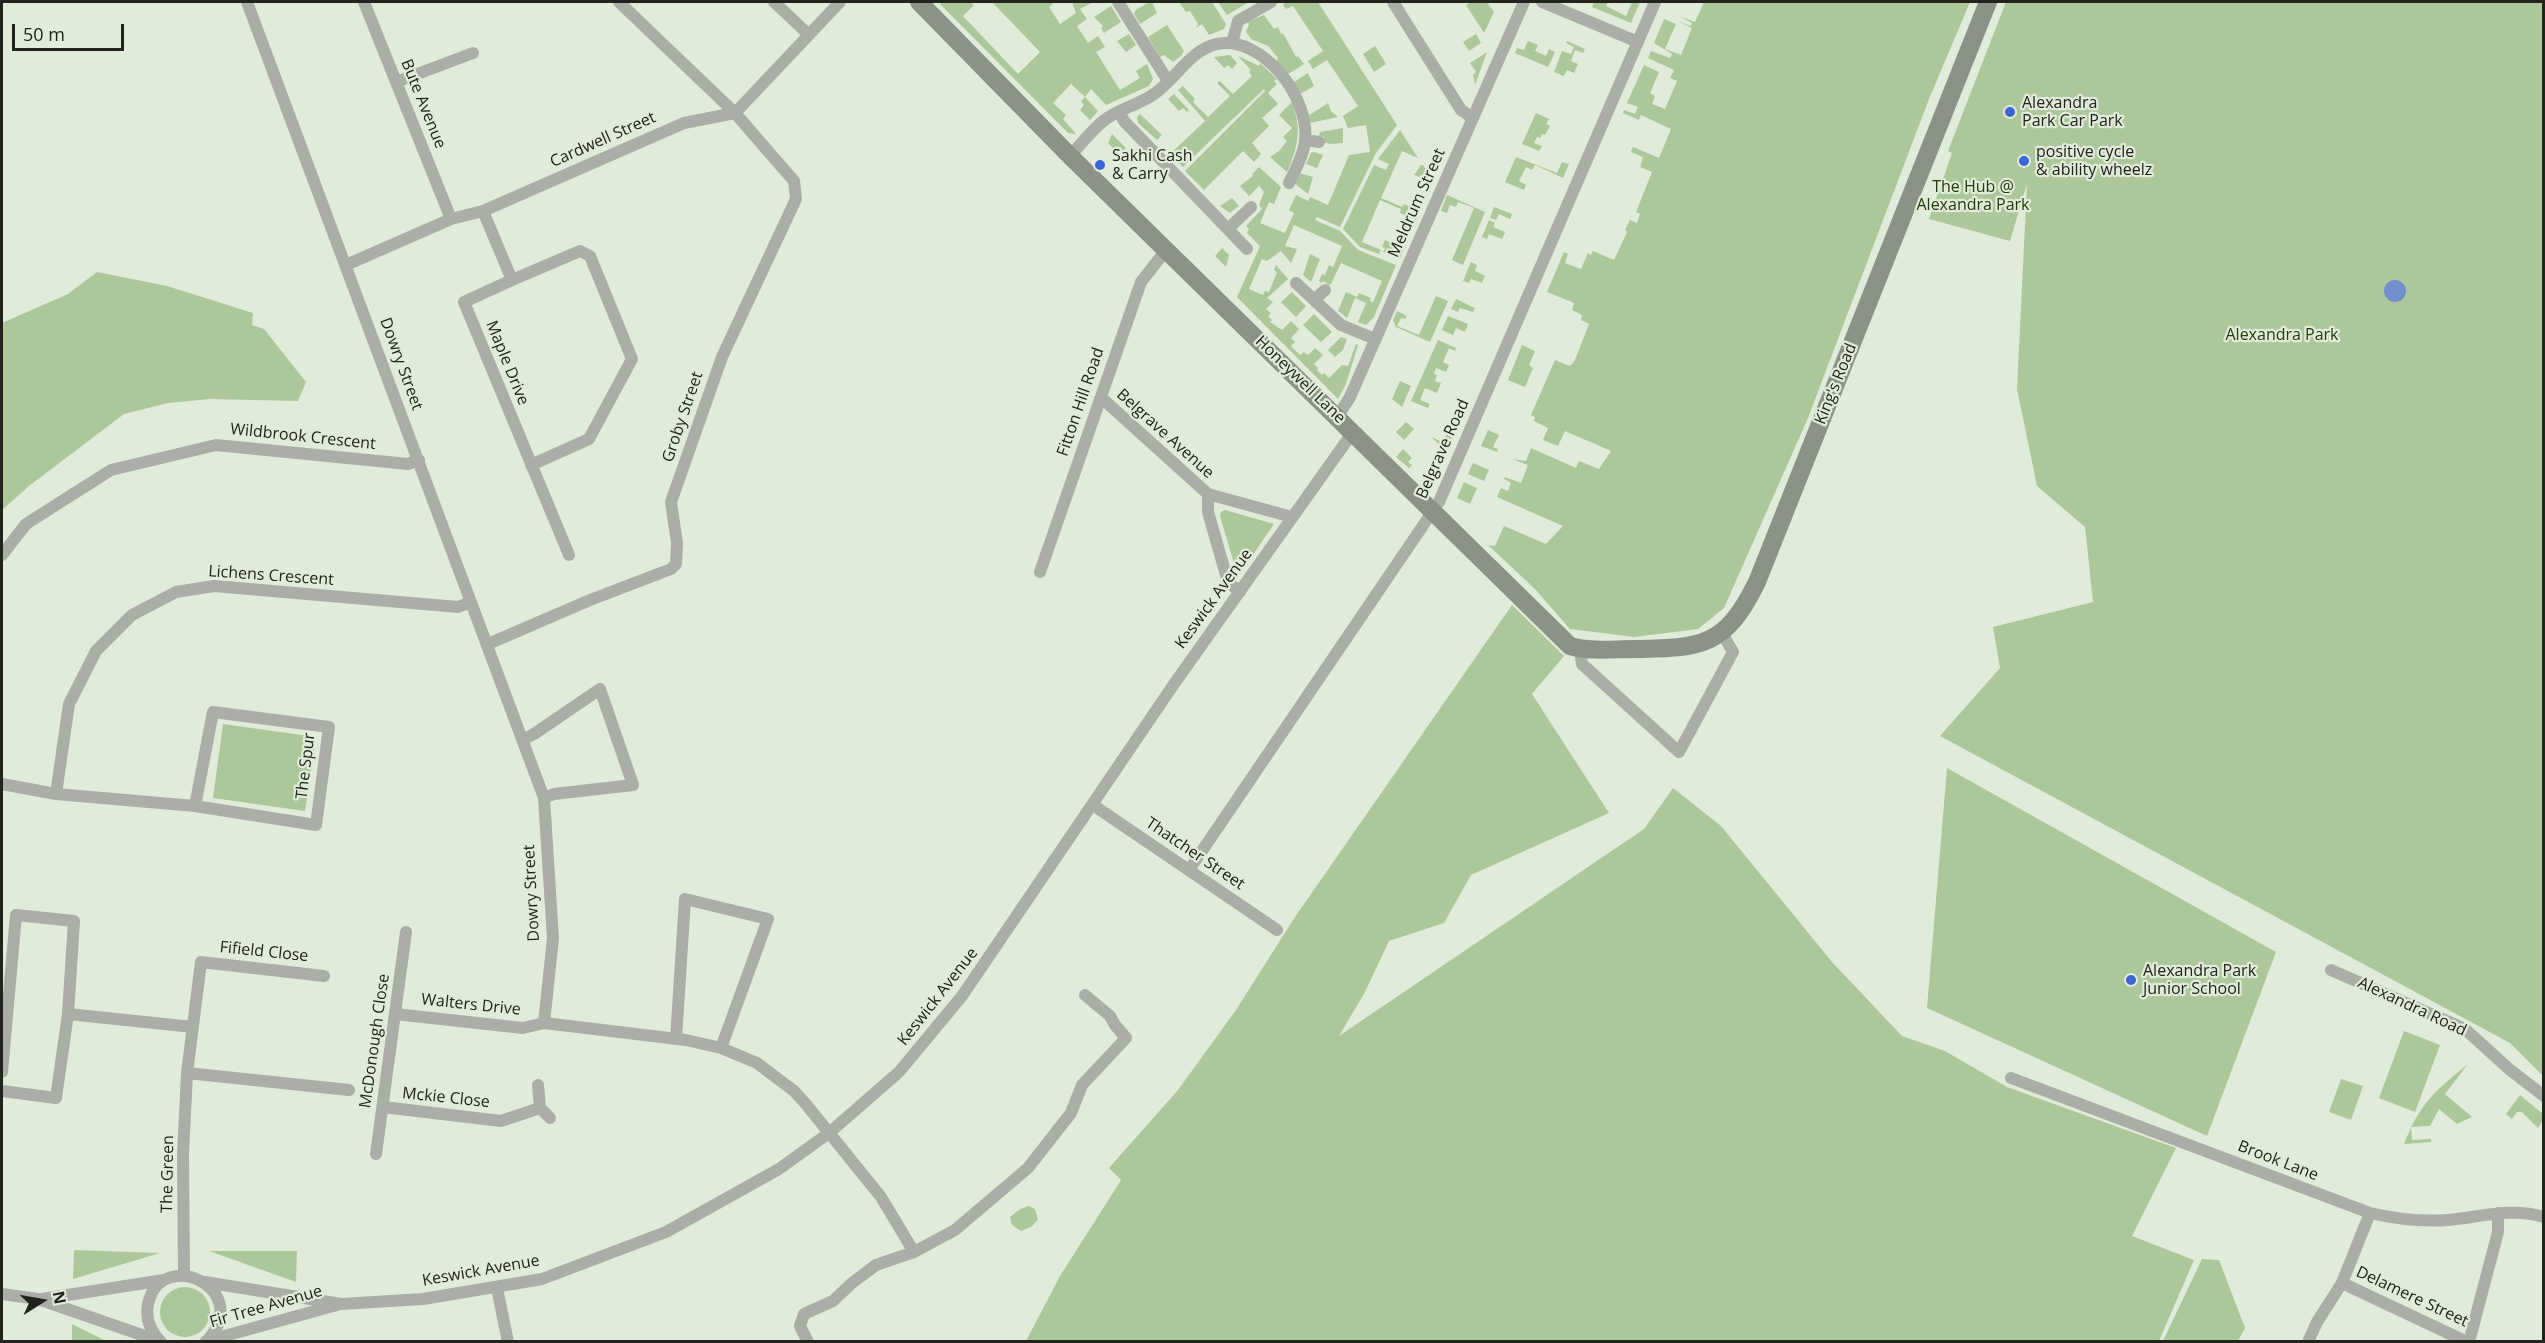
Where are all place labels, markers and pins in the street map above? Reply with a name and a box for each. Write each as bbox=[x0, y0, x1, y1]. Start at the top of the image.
place label: Alexandra Park Car Park bbox=[2022, 93, 2123, 131]
marker: Alexandra Park Car Park bbox=[2003, 105, 2017, 119]
place label: positive cycle & ability wheelz bbox=[2036, 142, 2152, 180]
place label: Sakhi Cash & Carry bbox=[1112, 146, 1192, 184]
marker: positive cycle & ability wheelz bbox=[2017, 154, 2031, 168]
marker: Sakhi Cash & Carry bbox=[1093, 158, 1107, 172]
place label: Alexandra Park Junior School bbox=[2143, 961, 2256, 999]
marker: Alexandra Park Junior School bbox=[2124, 973, 2138, 987]

